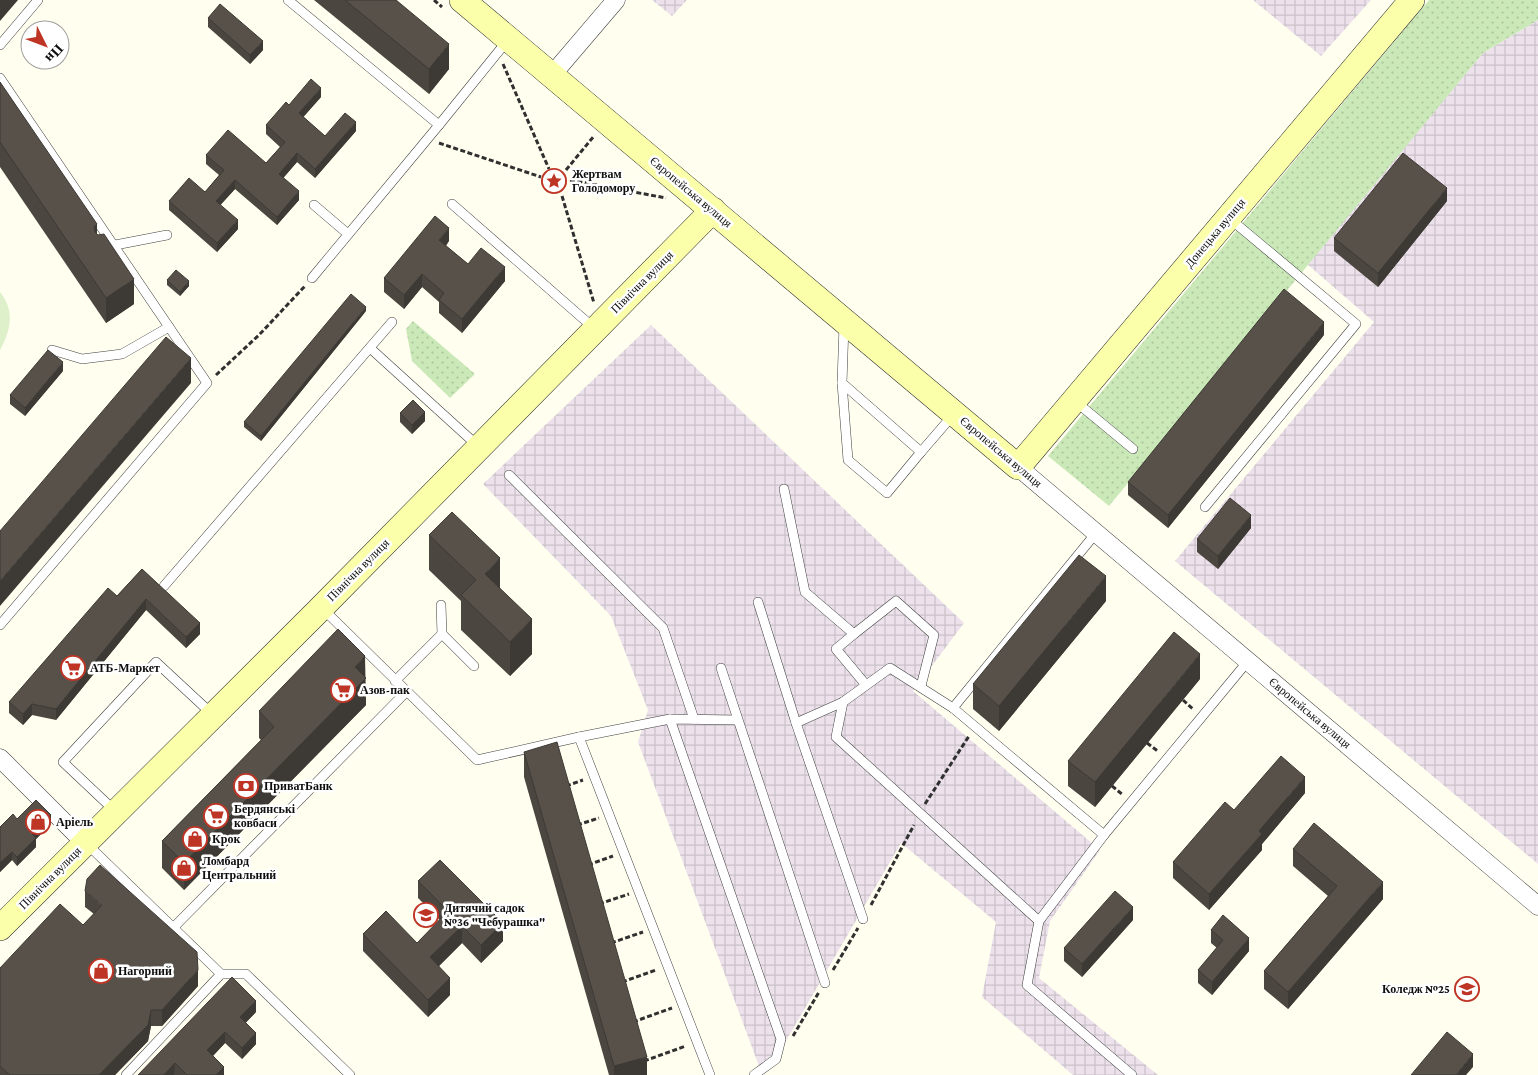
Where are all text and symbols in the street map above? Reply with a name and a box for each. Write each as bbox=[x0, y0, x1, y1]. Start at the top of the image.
north arrow bbox=[20, 20, 70, 70]
text: Пн bbox=[42, 41, 67, 66]
street label: Європейська вулиця bbox=[647, 154, 735, 231]
place label: Жертвам Голодомору bbox=[572, 167, 635, 195]
place icon: Жертвам Голодомору bbox=[541, 168, 567, 194]
street label: Донецька вулиця bbox=[1182, 195, 1248, 270]
street label: Північна вулиця bbox=[608, 248, 676, 316]
street label: Європейська вулиця bbox=[957, 414, 1045, 491]
street label: Північна вулиця bbox=[324, 536, 392, 604]
supermarket icon: АТБ-Маркет bbox=[60, 655, 86, 681]
place label: АТБ-Маркет bbox=[90, 661, 160, 675]
street label: Європейська вулиця bbox=[1266, 675, 1354, 752]
supermarket icon: Азов-пак bbox=[330, 677, 356, 703]
place label: Азов-пак bbox=[360, 683, 410, 697]
bank icon: ПриватБанк bbox=[233, 773, 259, 799]
place label: ПриватБанк bbox=[264, 779, 333, 793]
place label: Бердянські ковбаси bbox=[234, 802, 296, 830]
supermarket icon: Бердянські ковбаси bbox=[203, 803, 229, 829]
shop icon: Аріель bbox=[25, 809, 51, 835]
place label: Аріель bbox=[56, 815, 94, 829]
shop icon: Крок bbox=[182, 826, 208, 852]
place label: Крок bbox=[212, 832, 240, 846]
street label: Північна вулиця bbox=[16, 844, 84, 912]
place label: Ломбард Центральний bbox=[202, 854, 276, 882]
shop icon: Ломбард Центральний bbox=[171, 855, 197, 881]
place label: Дитячий садок №36 "Чебурашка" bbox=[444, 901, 545, 929]
school or university icon: Дитячий садок №36 "Чебурашка" bbox=[413, 902, 439, 928]
shop icon: Нагорний bbox=[88, 958, 114, 984]
place label: Нагорний bbox=[118, 964, 172, 978]
school or university icon: Коледж №25 bbox=[1454, 976, 1480, 1002]
place label: Коледж №25 bbox=[1382, 982, 1450, 996]

